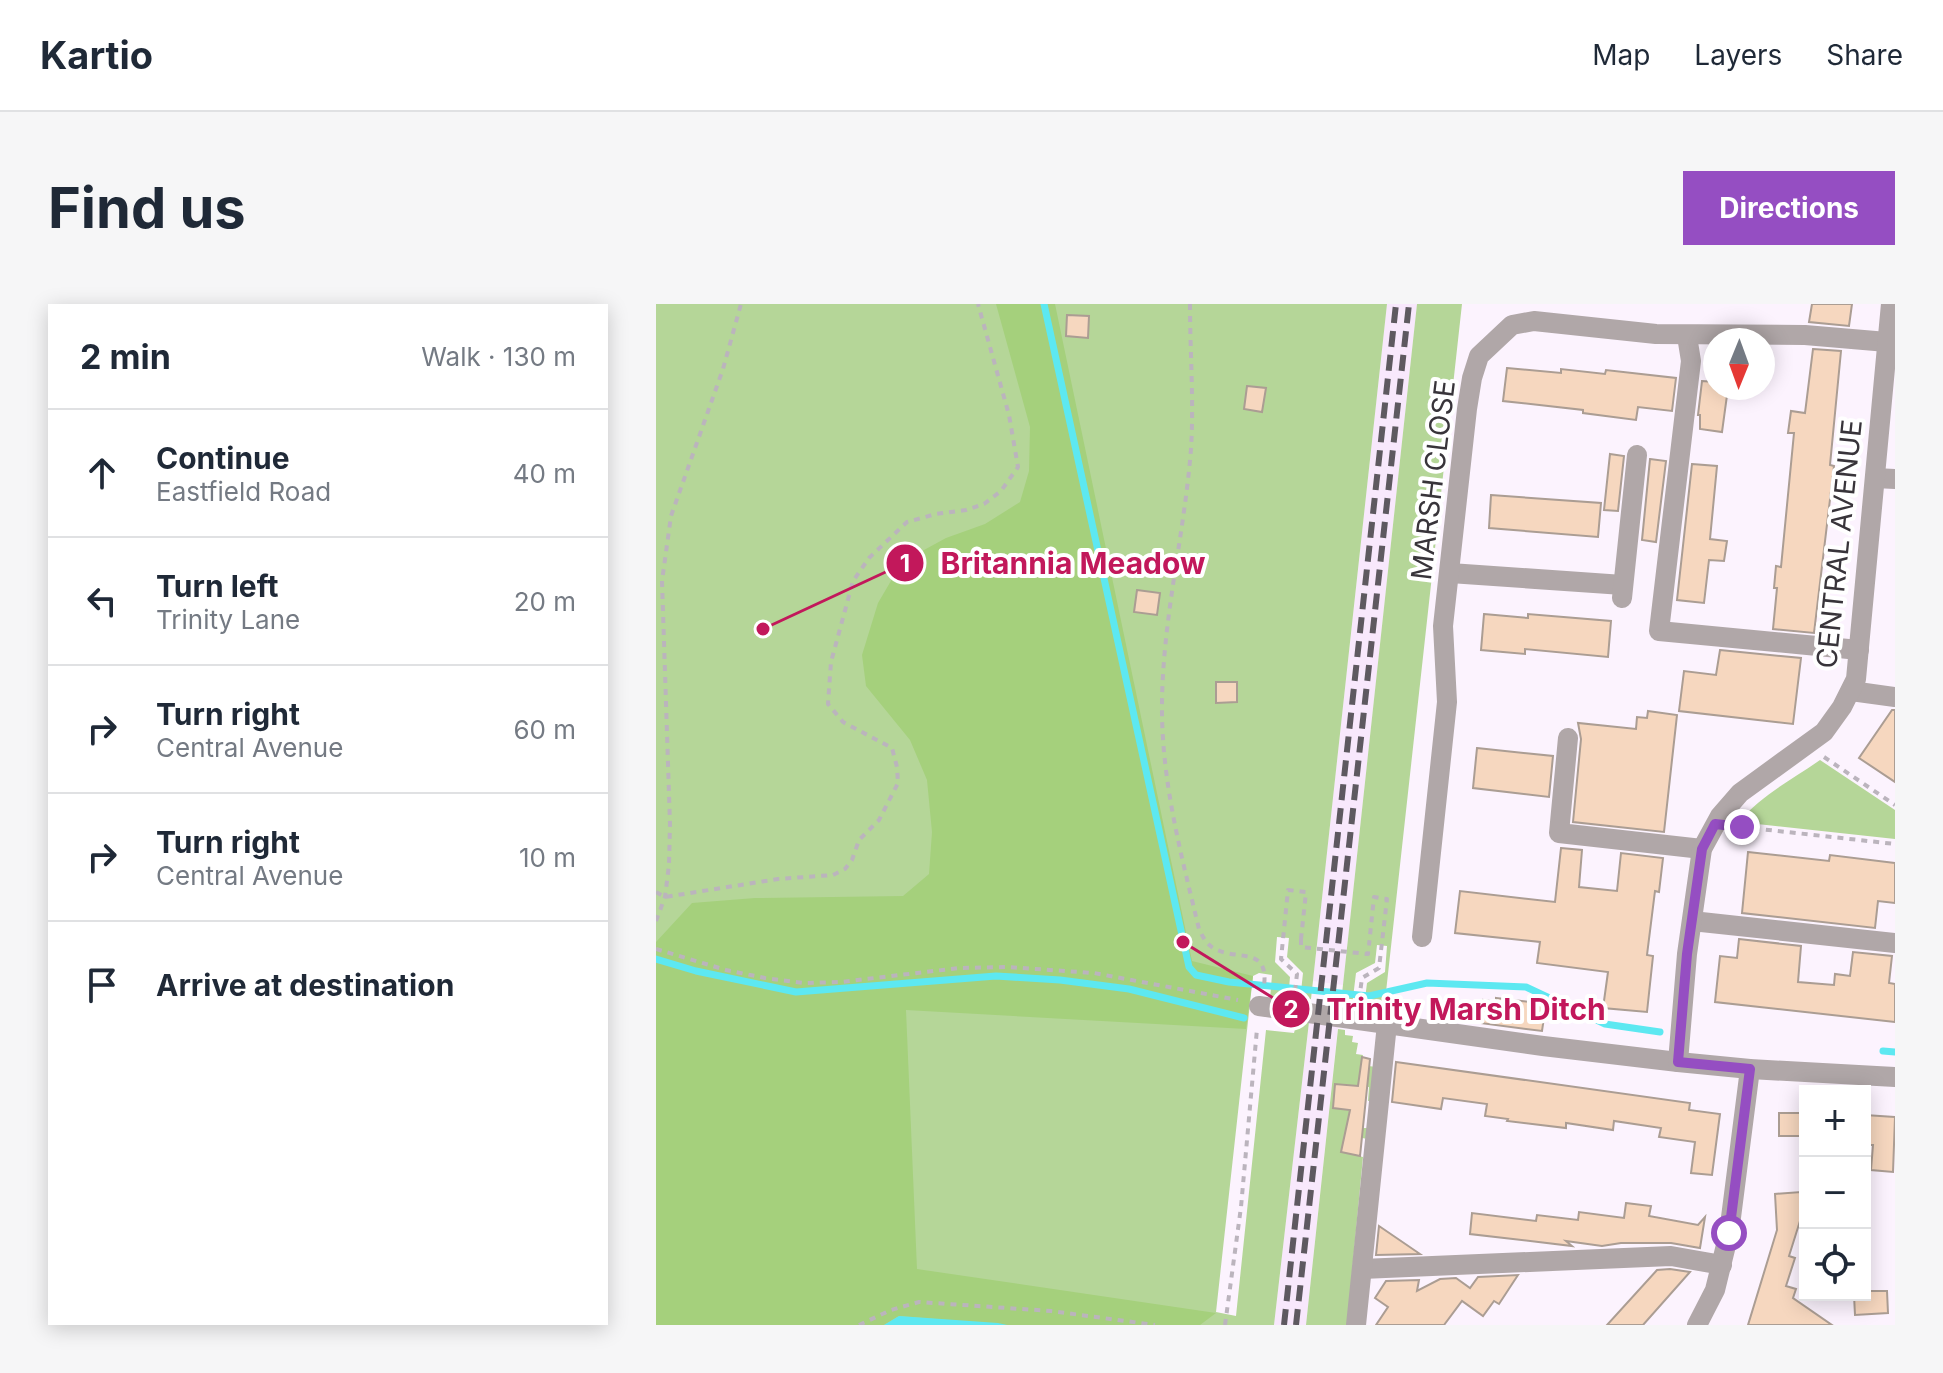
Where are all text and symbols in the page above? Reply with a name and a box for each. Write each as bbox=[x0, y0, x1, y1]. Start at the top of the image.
text: Kartio bbox=[40, 32, 153, 78]
text: Map bbox=[1592, 38, 1650, 72]
text: Layers bbox=[1694, 38, 1782, 72]
text: Share bbox=[1826, 38, 1903, 72]
button: Directions bbox=[1683, 171, 1895, 245]
text: Find us bbox=[48, 174, 246, 242]
north arrow bbox=[1703, 328, 1775, 400]
text: 2 min bbox=[80, 336, 171, 377]
text: Walk · 130 m bbox=[421, 341, 576, 372]
street label: MARSH CLOSE bbox=[1404, 378, 1462, 582]
street label: CENTRAL AVENUE bbox=[1809, 418, 1869, 670]
text: Continue bbox=[156, 440, 290, 476]
icon: ahead bbox=[80, 451, 124, 495]
text: 40 m bbox=[513, 458, 576, 489]
text: Eastfield Road bbox=[156, 476, 331, 507]
callout: Britannia Meadow bbox=[885, 536, 1222, 590]
text: Britannia Meadow bbox=[941, 545, 1206, 581]
text: 1 bbox=[900, 549, 910, 578]
text: Turn left bbox=[156, 568, 278, 604]
icon: left bbox=[80, 579, 124, 623]
text: 20 m bbox=[514, 586, 576, 617]
text: Trinity Lane bbox=[156, 604, 300, 635]
text: Turn right bbox=[156, 696, 300, 732]
icon: right bbox=[80, 707, 124, 751]
text: 60 m bbox=[513, 714, 576, 745]
text: Central Avenue bbox=[156, 732, 343, 763]
route end bbox=[1724, 809, 1760, 845]
text: Turn right bbox=[156, 824, 300, 860]
icon: right bbox=[80, 835, 124, 879]
text: 10 m bbox=[519, 842, 576, 873]
text: Central Avenue bbox=[156, 860, 343, 891]
icon: arrive bbox=[80, 963, 124, 1007]
text: Arrive at destination bbox=[156, 967, 454, 1003]
callout: Trinity Marsh Ditch bbox=[1271, 982, 1622, 1036]
text: Trinity Marsh Ditch bbox=[1326, 991, 1606, 1027]
text: 2 bbox=[1283, 995, 1299, 1024]
map controls bbox=[1799, 1085, 1871, 1301]
button: + bbox=[1799, 1085, 1871, 1157]
button: − bbox=[1799, 1157, 1871, 1229]
route start bbox=[1711, 1215, 1747, 1251]
button: locate bbox=[1799, 1229, 1871, 1301]

